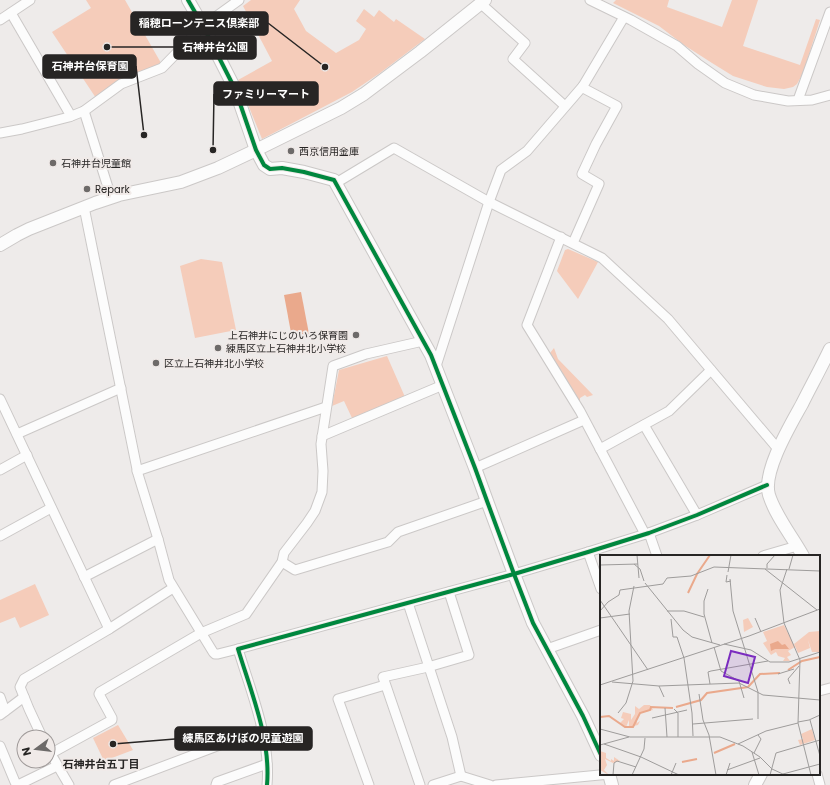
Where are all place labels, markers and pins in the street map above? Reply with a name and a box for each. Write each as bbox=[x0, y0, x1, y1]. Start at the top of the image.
callout: 稲穂ローンテニス倶楽部 bbox=[131, 12, 268, 35]
callout: 石神井台公園 bbox=[174, 36, 256, 59]
callout: 石神井台保育園 bbox=[43, 55, 136, 78]
callout: ファミリーマート bbox=[214, 82, 318, 105]
place label: 西京信用金庫 bbox=[299, 144, 359, 159]
marker: 西京信用金庫 bbox=[286, 146, 296, 156]
place label: 石神井台児童館 bbox=[61, 156, 131, 171]
marker: 石神井台児童館 bbox=[48, 158, 58, 168]
place label: Repark bbox=[95, 182, 131, 197]
marker: Repark bbox=[82, 184, 92, 194]
place label: 上石神井にじのいろ保育園 bbox=[228, 328, 348, 343]
marker: 上石神井にじのいろ保育園 bbox=[351, 330, 361, 340]
place label: 練馬区立上石神井北小学校 bbox=[226, 341, 346, 356]
marker: 練馬区立上石神井北小学校 bbox=[213, 343, 223, 353]
place label: 区立上石神井北小学校 bbox=[164, 356, 264, 371]
marker: 区立上石神井北小学校 bbox=[151, 358, 161, 368]
callout: 練馬区あけぼの児童遊園 bbox=[175, 727, 312, 750]

